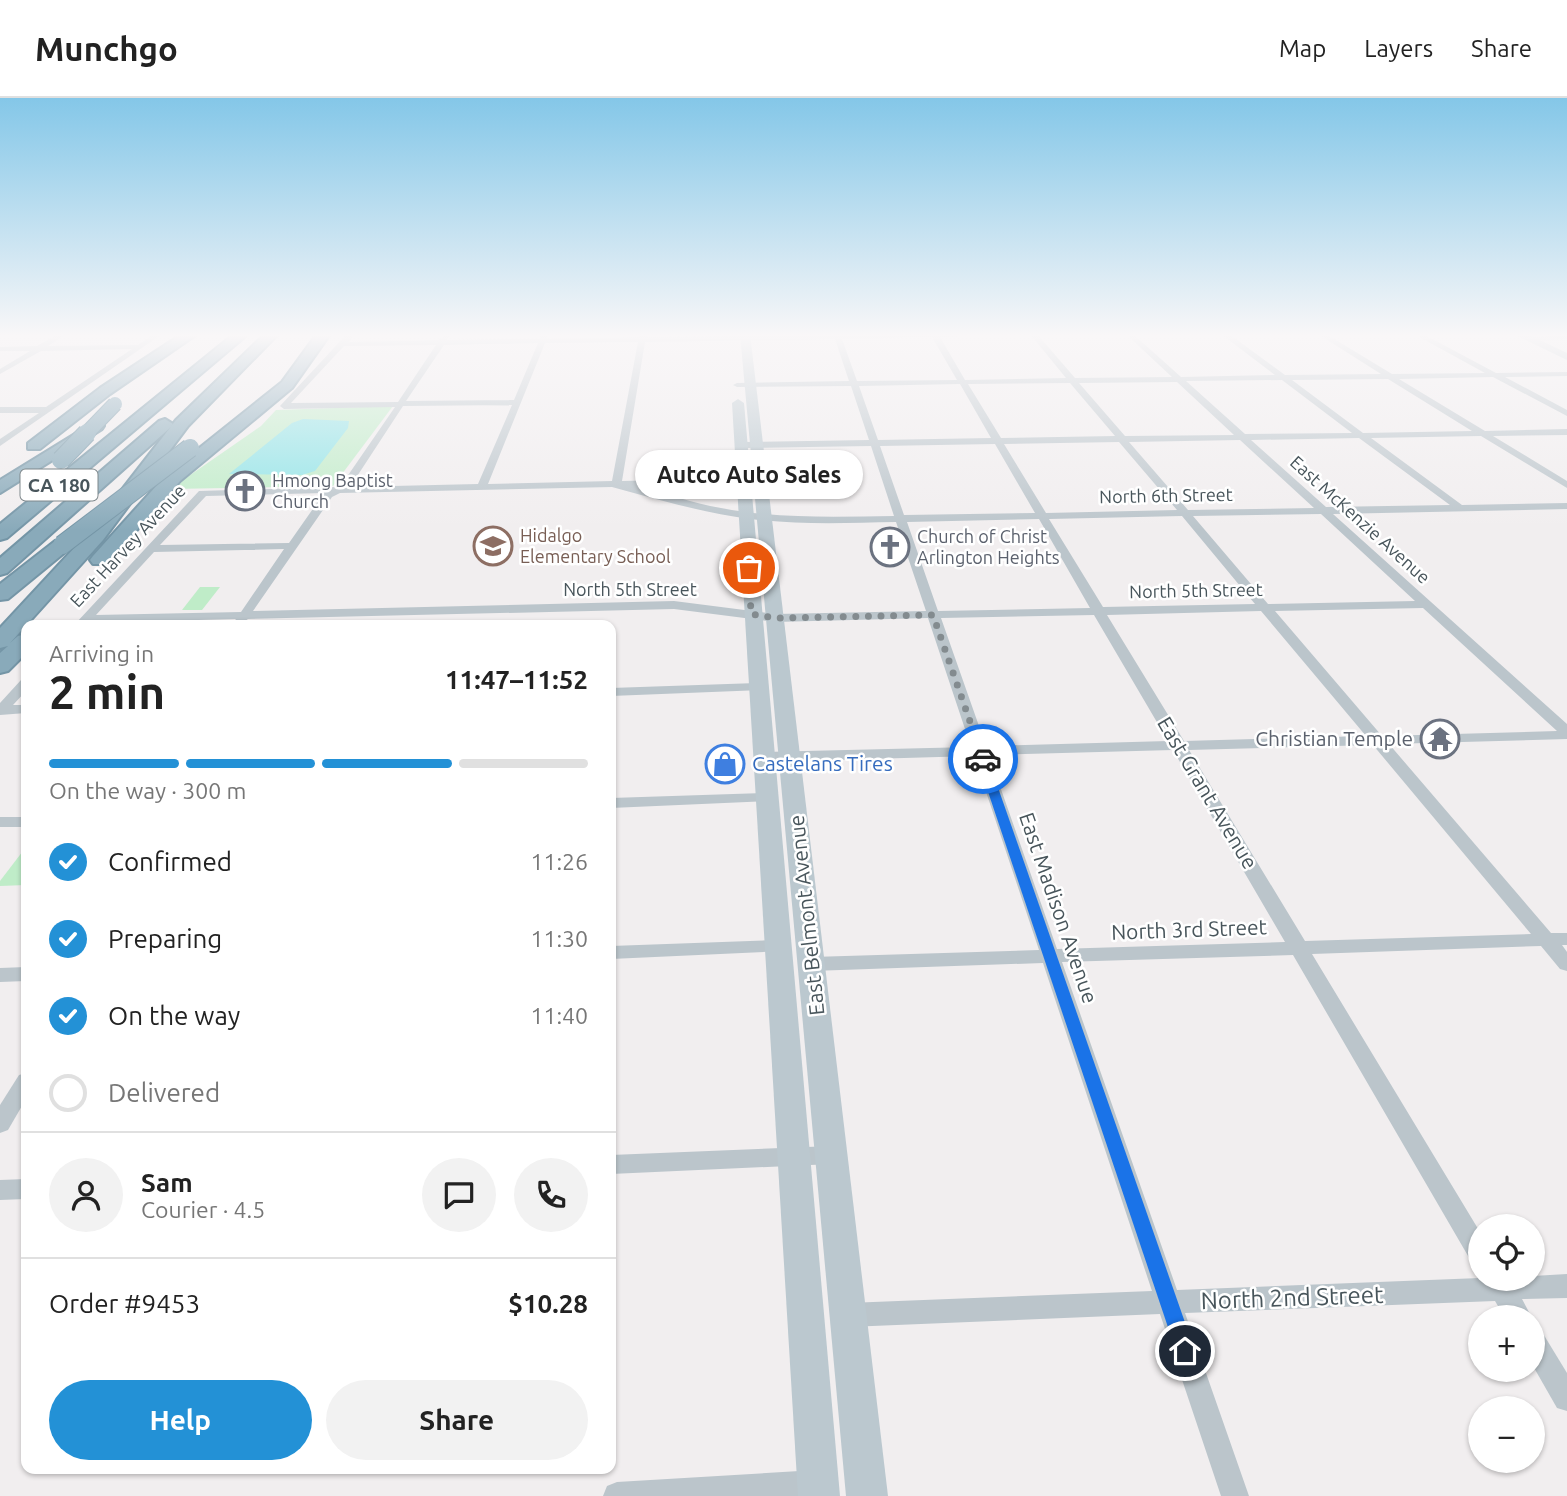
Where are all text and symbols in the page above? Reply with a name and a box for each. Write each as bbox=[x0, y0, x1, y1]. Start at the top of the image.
text: Munchgo bbox=[35, 30, 178, 67]
text: Map bbox=[1279, 35, 1326, 62]
text: Layers bbox=[1364, 35, 1433, 62]
text: Share bbox=[1471, 35, 1532, 62]
callout: Autco Auto Sales bbox=[635, 449, 863, 498]
street label: East McKenzie Avenue bbox=[1287, 451, 1434, 587]
text: Autco Auto Sales bbox=[657, 462, 841, 487]
road number: CA 180 bbox=[20, 470, 98, 500]
church icon: Hmong Baptist Church bbox=[224, 470, 266, 512]
place label: Hmong Baptist Church bbox=[272, 470, 393, 511]
street label: East Harvey Avenue bbox=[66, 480, 189, 610]
street label: North 6th Street bbox=[1099, 484, 1233, 506]
school or university icon: Hidalgo Elementary School bbox=[472, 525, 514, 567]
place label: Hidalgo Elementary School bbox=[520, 525, 671, 566]
church icon: Church of Christ Arlington Heights bbox=[869, 526, 911, 568]
place label: Church of Christ Arlington Heights bbox=[917, 526, 1060, 567]
pin bbox=[719, 538, 779, 598]
icon: bag bbox=[730, 549, 768, 587]
street label: North 5th Street bbox=[563, 579, 697, 599]
street label: North 5th Street bbox=[1129, 579, 1263, 601]
text: Arriving in bbox=[49, 641, 154, 666]
text: 11:47–11:52 bbox=[445, 665, 588, 694]
text: 2 min bbox=[49, 666, 165, 718]
street label: East Grant Avenue bbox=[1153, 712, 1263, 873]
temple icon: Christian Temple bbox=[1419, 718, 1461, 760]
courier bbox=[948, 724, 1018, 794]
place label: Christian Temple bbox=[1255, 726, 1413, 750]
icon: car bbox=[964, 740, 1002, 778]
shop icon: Castelans Tires bbox=[704, 743, 746, 785]
place label: Castelans Tires bbox=[752, 751, 893, 775]
text: On the way · 300 m bbox=[49, 778, 246, 803]
street label: East Madison Avenue bbox=[1015, 809, 1103, 1006]
street label: East Belmont Avenue bbox=[784, 814, 828, 1016]
icon: check bbox=[49, 843, 87, 881]
text: Confirmed bbox=[108, 847, 232, 876]
text: 11:26 bbox=[530, 849, 588, 874]
street label: North 3rd Street bbox=[1111, 914, 1267, 944]
icon: check bbox=[49, 920, 87, 958]
text: Preparing bbox=[108, 924, 222, 953]
text: 11:30 bbox=[530, 926, 588, 951]
icon: check bbox=[49, 997, 87, 1035]
text: On the way bbox=[108, 1001, 240, 1030]
text: 11:40 bbox=[530, 1003, 588, 1028]
text: Delivered bbox=[108, 1078, 220, 1107]
button: person bbox=[49, 1158, 123, 1232]
button: chat bbox=[422, 1158, 496, 1232]
button: phone bbox=[514, 1158, 588, 1232]
text: Sam bbox=[141, 1168, 193, 1197]
text: Courier · 4.5 bbox=[141, 1197, 265, 1222]
map controls bbox=[1468, 1214, 1545, 1473]
button: locate bbox=[1468, 1214, 1545, 1291]
street label: North 2nd Street bbox=[1200, 1281, 1384, 1314]
text: Order #9453 bbox=[49, 1289, 200, 1318]
text: $10.28 bbox=[508, 1289, 588, 1318]
button: + bbox=[1468, 1305, 1545, 1382]
pin bbox=[1155, 1321, 1215, 1381]
icon: home bbox=[1166, 1332, 1204, 1370]
button: Help bbox=[49, 1380, 312, 1460]
button: Share bbox=[326, 1380, 588, 1460]
button: − bbox=[1468, 1396, 1545, 1473]

